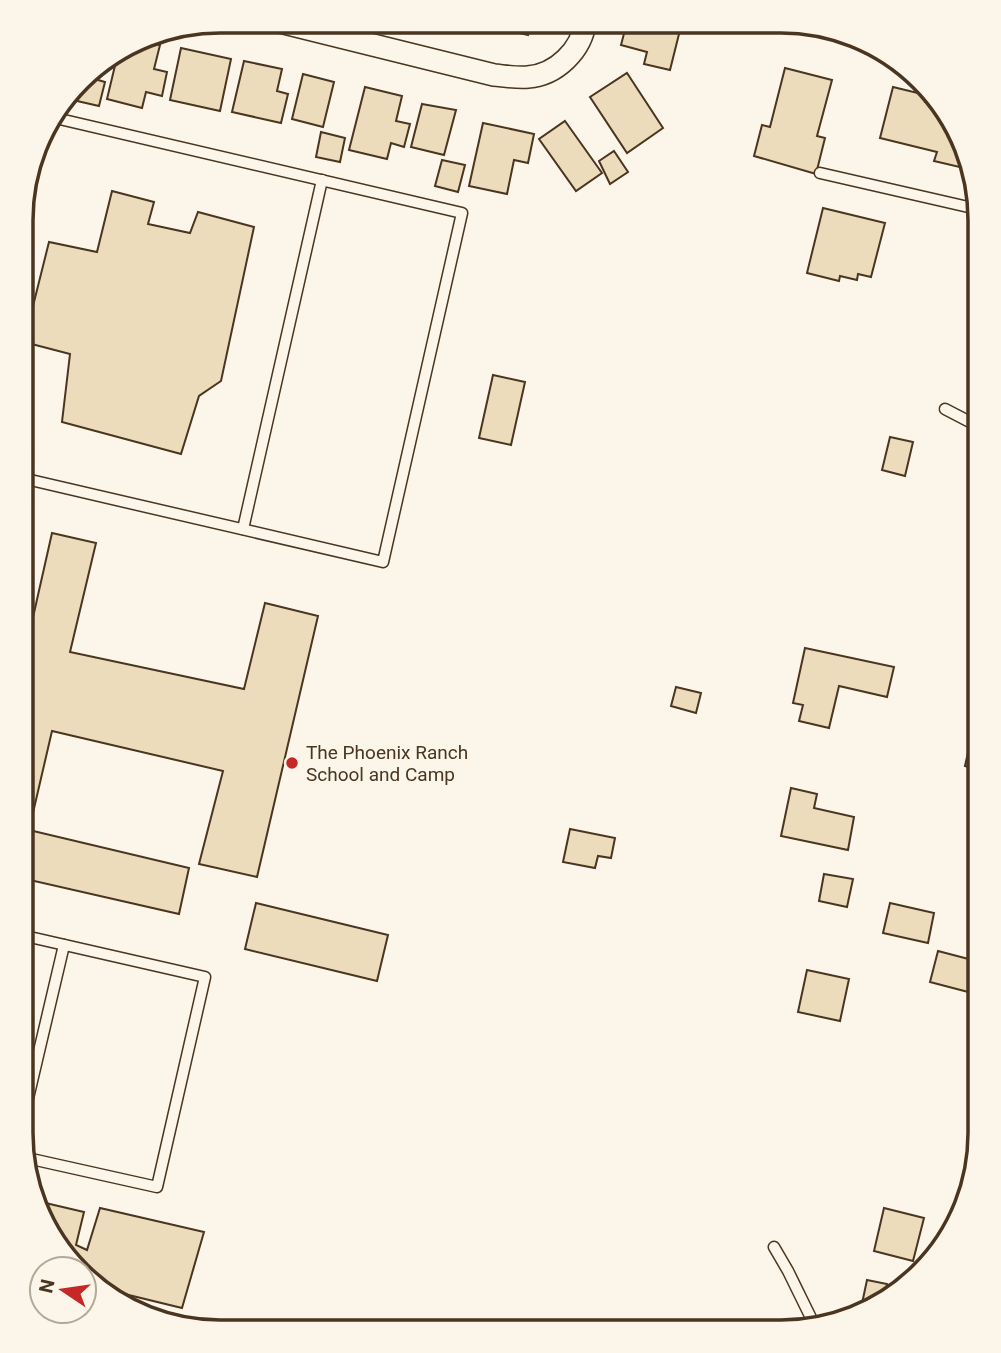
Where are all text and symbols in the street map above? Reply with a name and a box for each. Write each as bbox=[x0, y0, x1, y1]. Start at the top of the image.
place label: The Phoenix Ranch School and Camp bbox=[306, 741, 468, 786]
marker: The Phoenix Ranch School and Camp bbox=[284, 755, 300, 771]
north arrow bbox=[28, 1255, 98, 1325]
text: N bbox=[34, 1277, 60, 1295]

